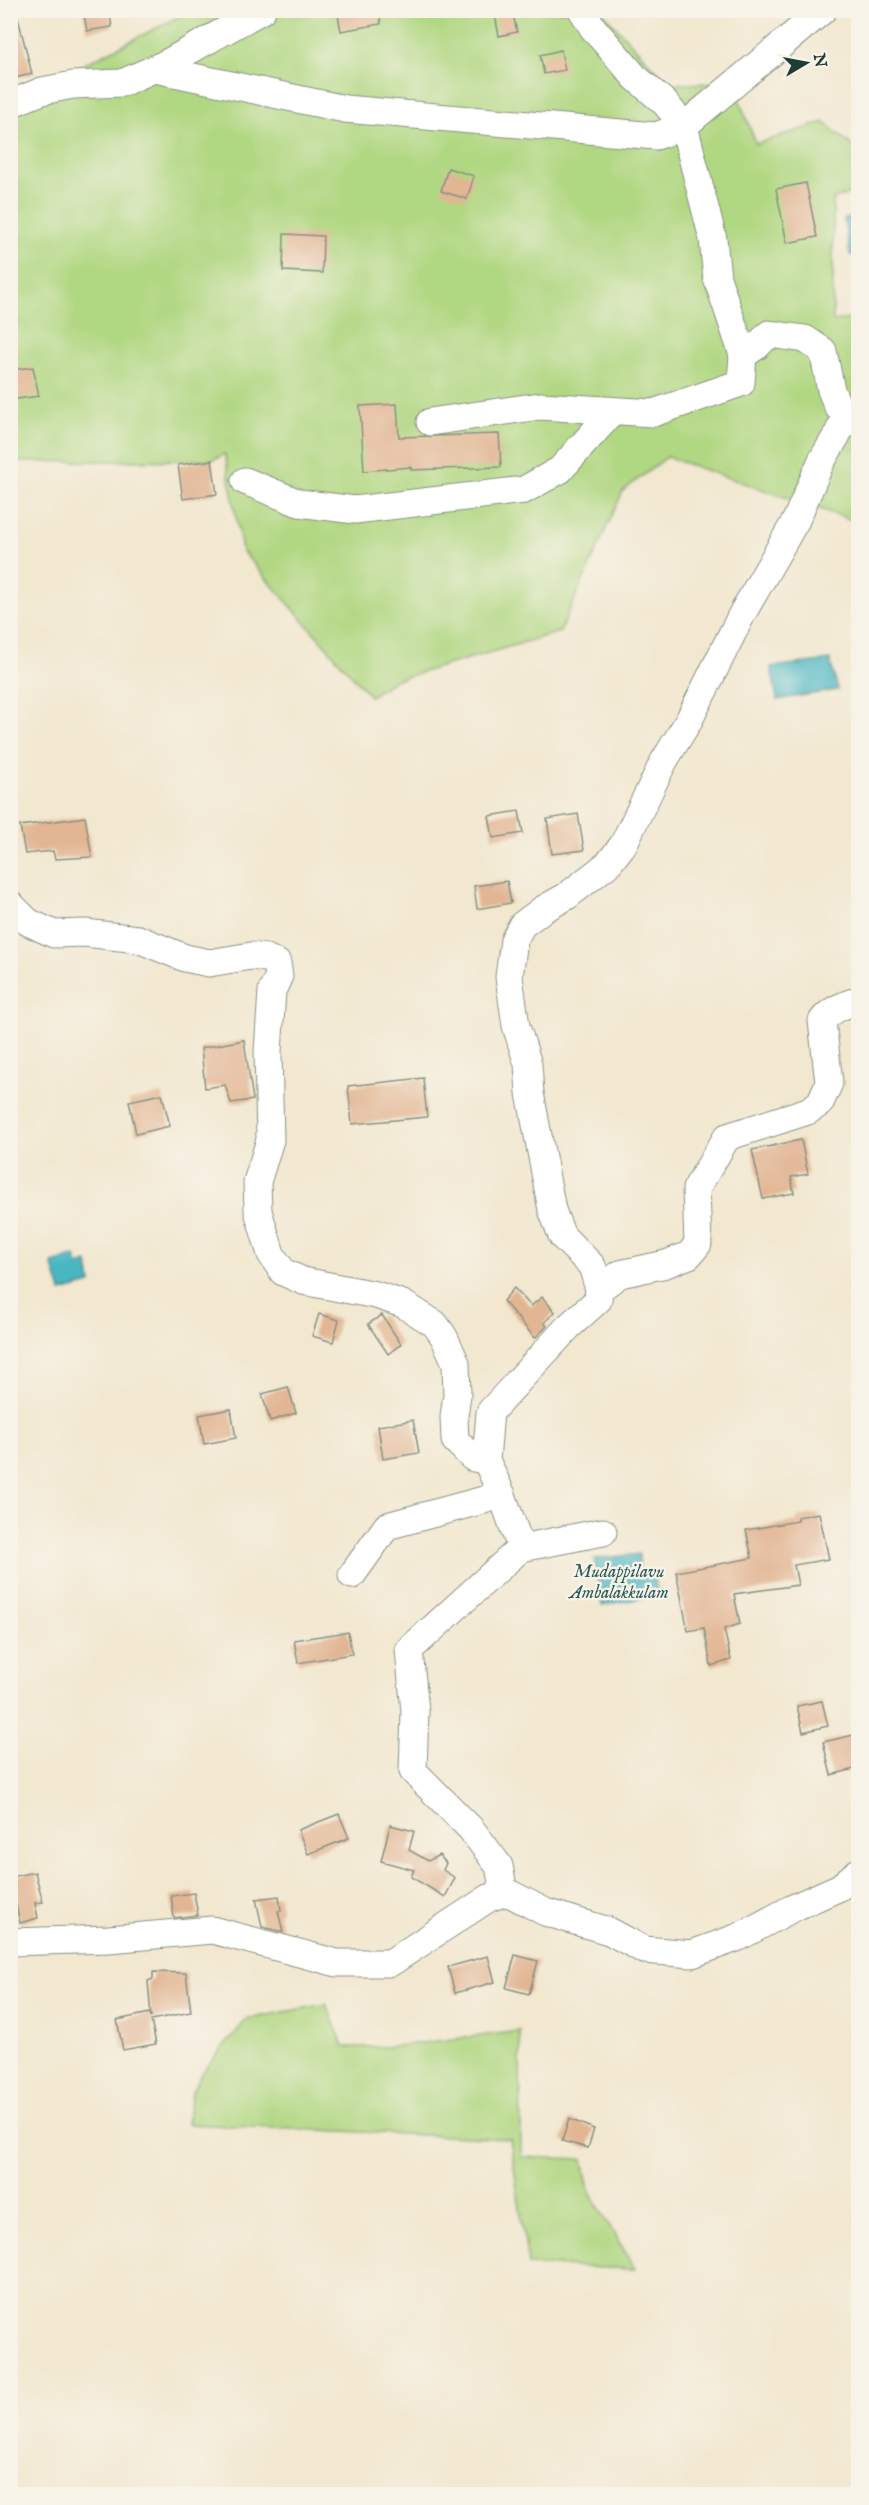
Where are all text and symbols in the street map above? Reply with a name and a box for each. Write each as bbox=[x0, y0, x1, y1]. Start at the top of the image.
north arrow bbox=[776, 33, 836, 93]
text: N bbox=[808, 51, 830, 69]
water label: Mudappilavu Ambalakkulam bbox=[567, 1561, 669, 1605]

